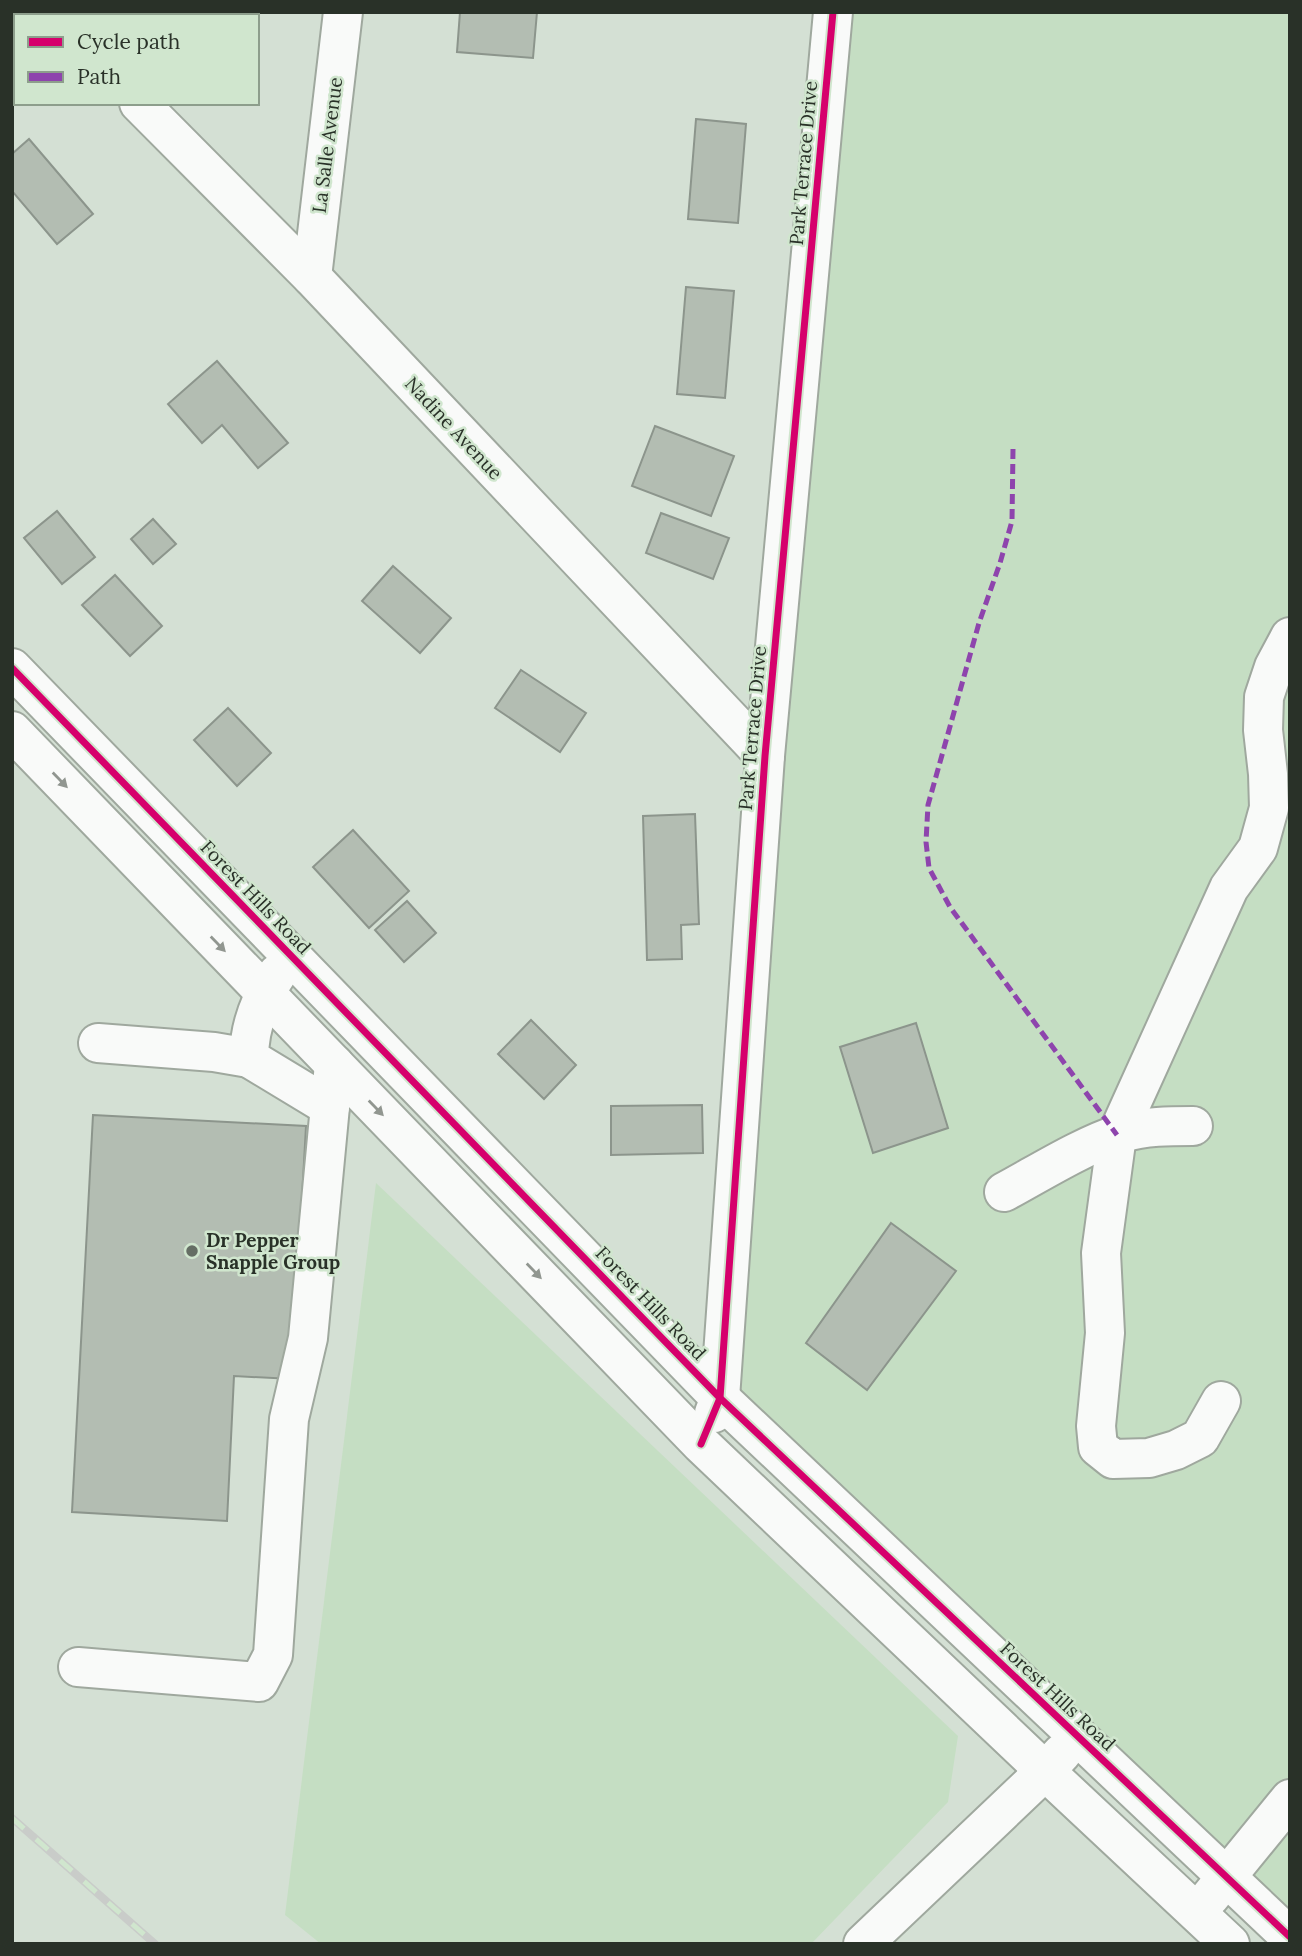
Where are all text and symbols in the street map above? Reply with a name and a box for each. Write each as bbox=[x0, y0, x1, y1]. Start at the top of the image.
legend bbox=[14, 14, 259, 105]
text: Cycle path bbox=[77, 28, 180, 55]
text: Path bbox=[77, 63, 121, 90]
street label: La Salle Avenue bbox=[307, 76, 347, 214]
street label: Park Terrace Drive bbox=[784, 80, 822, 246]
street label: Nadine Avenue bbox=[400, 371, 508, 485]
street label: Park Terrace Drive bbox=[733, 645, 771, 811]
one-way arrow bbox=[51, 772, 68, 789]
street label: Forest Hills Road bbox=[196, 835, 316, 959]
one-way arrow bbox=[209, 935, 225, 952]
one-way arrow bbox=[367, 1099, 383, 1116]
place label: Dr Pepper Snapple Group bbox=[206, 1228, 340, 1274]
street label: Forest Hills Road bbox=[591, 1241, 711, 1365]
marker: Dr Pepper Snapple Group bbox=[184, 1243, 200, 1259]
one-way arrow bbox=[525, 1263, 542, 1280]
street label: Forest Hills Road bbox=[995, 1636, 1121, 1756]

